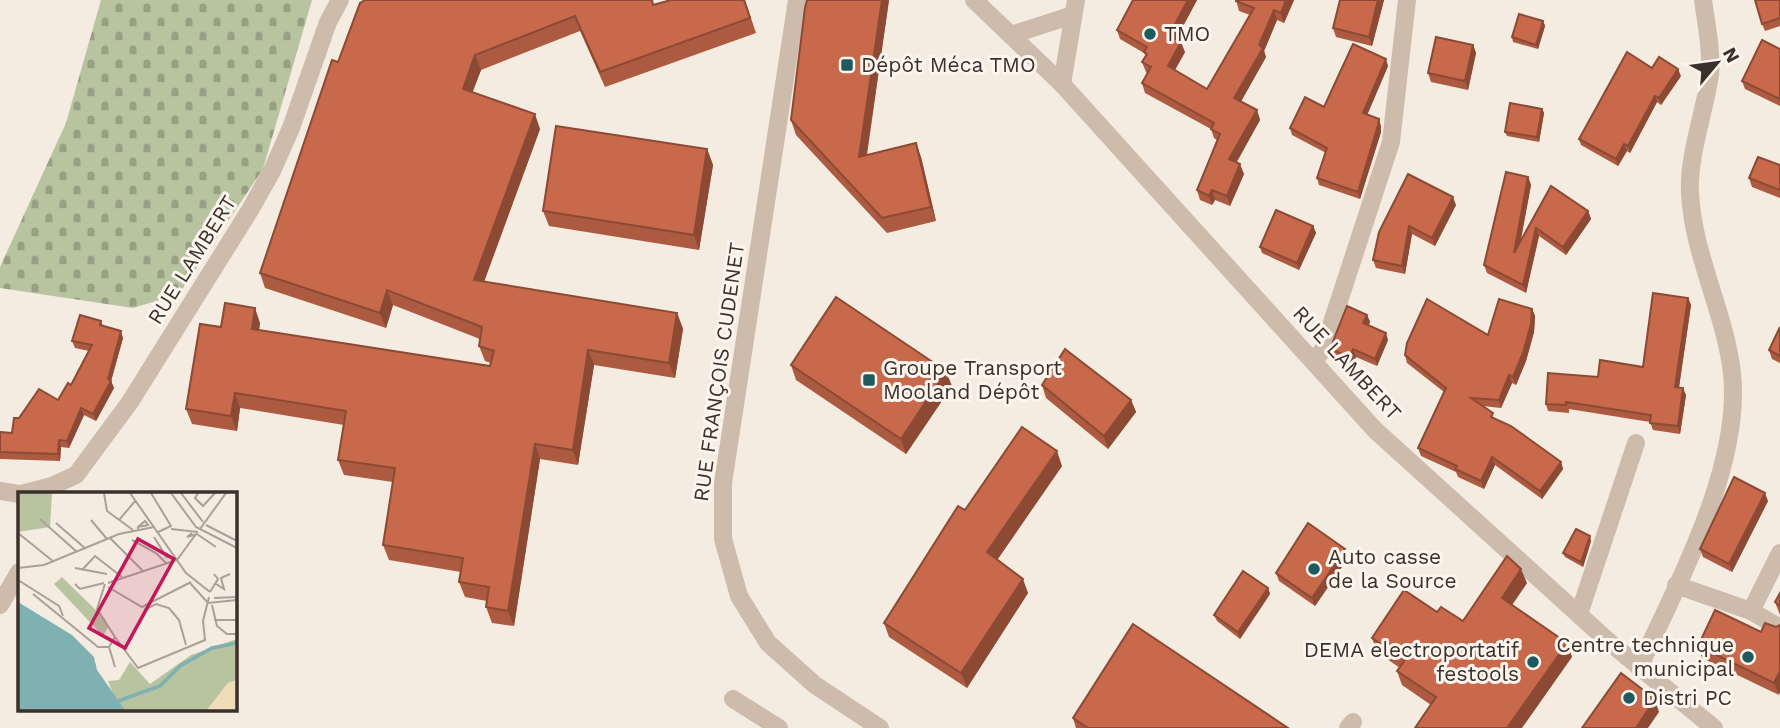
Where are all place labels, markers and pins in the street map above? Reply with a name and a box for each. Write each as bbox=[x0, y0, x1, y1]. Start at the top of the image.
place label: TMO bbox=[1164, 21, 1210, 46]
marker: TMO bbox=[1142, 26, 1158, 42]
place label: Dépôt Méca TMO bbox=[861, 52, 1036, 77]
marker: Dépôt Méca TMO bbox=[839, 57, 855, 73]
place label: Groupe Transport Mooland Dépôt bbox=[883, 355, 1062, 404]
marker: Groupe Transport Mooland Dépôt bbox=[861, 372, 877, 388]
place label: Auto casse de la Source bbox=[1328, 544, 1457, 593]
marker: Auto casse de la Source bbox=[1306, 561, 1322, 577]
place label: Centre technique municipal bbox=[1556, 632, 1735, 681]
place label: DEMA electroportatif festools bbox=[1304, 637, 1519, 686]
marker: Centre technique municipal bbox=[1740, 649, 1756, 665]
marker: DEMA electroportatif festools bbox=[1525, 654, 1541, 670]
place label: Distri PC bbox=[1643, 685, 1732, 710]
marker: Distri PC bbox=[1621, 690, 1637, 706]

